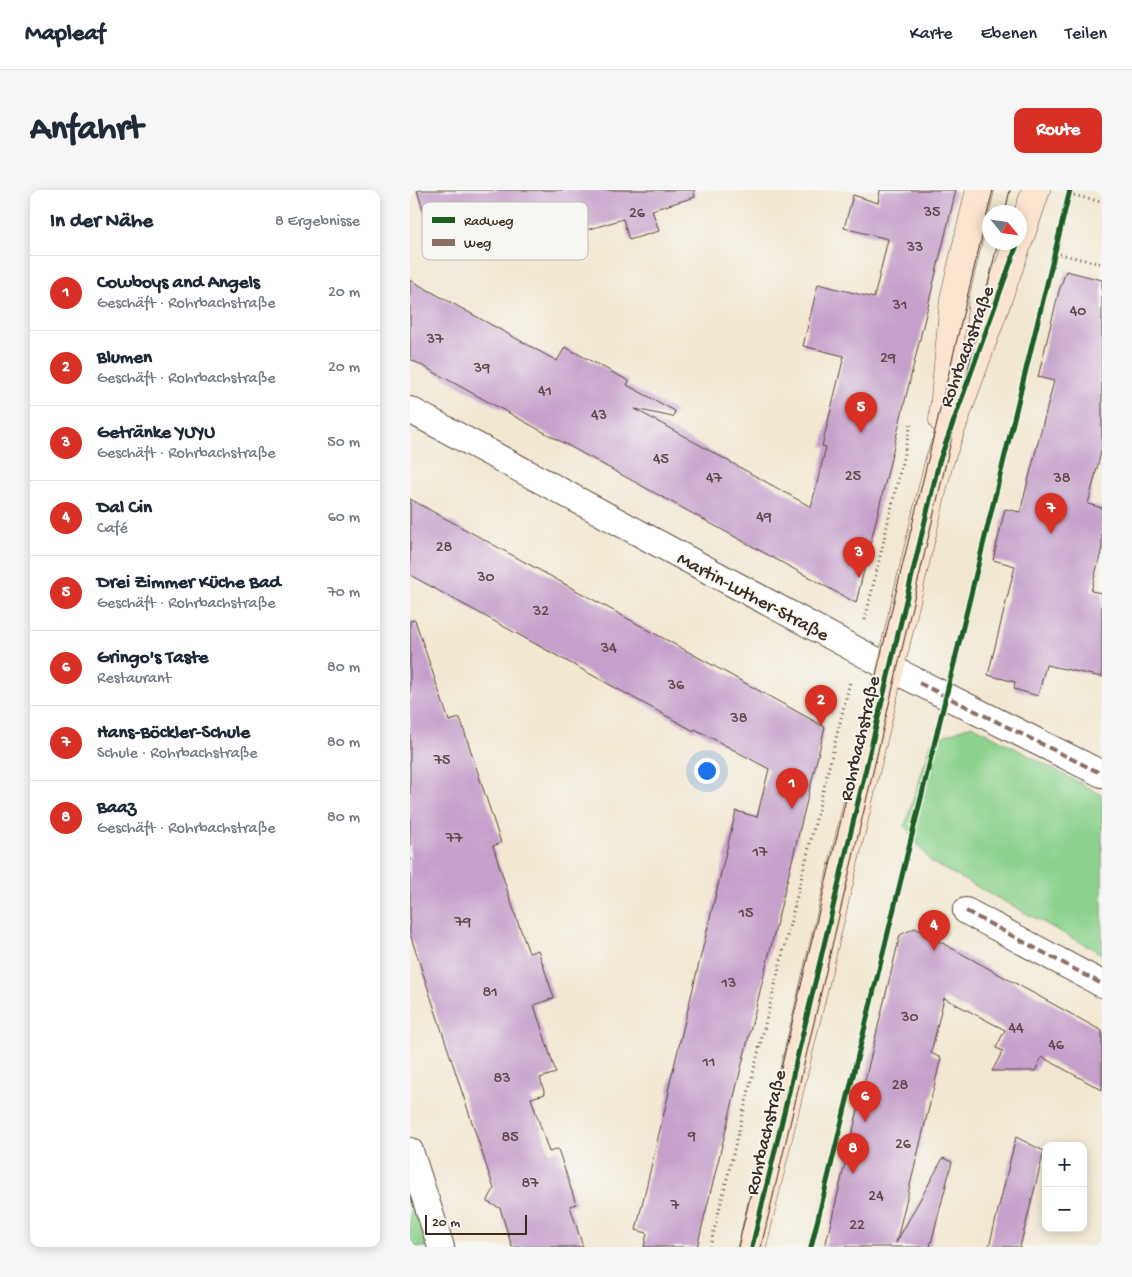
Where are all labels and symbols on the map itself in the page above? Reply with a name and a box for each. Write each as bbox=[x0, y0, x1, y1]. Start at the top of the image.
legend bbox=[422, 202, 588, 260]
house number: 35 bbox=[923, 204, 940, 223]
house number: 26 bbox=[629, 205, 646, 224]
north arrow bbox=[982, 205, 1027, 250]
text: Radweg bbox=[464, 214, 513, 231]
text: Weg bbox=[464, 236, 491, 253]
house number: 33 bbox=[906, 239, 923, 258]
street label: Rohrbachstraße bbox=[936, 283, 1001, 411]
house number: 31 bbox=[892, 297, 907, 316]
house number: 40 bbox=[1070, 303, 1086, 322]
house number: 37 bbox=[426, 331, 444, 350]
house number: 29 bbox=[880, 350, 896, 369]
house number: 39 bbox=[473, 360, 490, 379]
house number: 41 bbox=[538, 383, 552, 402]
pin: 5 bbox=[845, 392, 877, 433]
house number: 43 bbox=[591, 407, 607, 426]
house number: 45 bbox=[653, 451, 669, 470]
house number: 25 bbox=[845, 468, 861, 487]
house number: 47 bbox=[706, 470, 723, 489]
house number: 38 bbox=[1052, 470, 1071, 489]
pin: 7 bbox=[1035, 493, 1067, 534]
house number: 49 bbox=[756, 509, 772, 528]
pin: 3 bbox=[843, 537, 875, 578]
house number: 28 bbox=[436, 539, 453, 558]
street label: Martin-Luther-Straße bbox=[672, 548, 832, 648]
house number: 30 bbox=[476, 569, 495, 588]
house number: 32 bbox=[532, 603, 549, 622]
house number: 34 bbox=[600, 640, 617, 659]
street label: Rohrbachstraße bbox=[836, 674, 887, 803]
house number: 36 bbox=[667, 677, 685, 696]
pin: 2 bbox=[805, 685, 837, 726]
house number: 38 bbox=[729, 710, 748, 729]
house number: 75 bbox=[433, 752, 450, 771]
your location bbox=[694, 758, 720, 784]
pin: 1 bbox=[776, 768, 808, 809]
house number: 77 bbox=[445, 830, 463, 849]
house number: 17 bbox=[752, 844, 768, 863]
house number: 15 bbox=[738, 905, 753, 924]
pin: 4 bbox=[918, 910, 950, 951]
house number: 79 bbox=[454, 914, 471, 933]
house number: 13 bbox=[721, 975, 736, 994]
house number: 81 bbox=[482, 984, 498, 1003]
house number: 30 bbox=[900, 1009, 919, 1028]
house number: 44 bbox=[1008, 1020, 1024, 1039]
house number: 46 bbox=[1048, 1037, 1065, 1056]
house number: 11 bbox=[702, 1054, 715, 1073]
street label: Rohrbachstraße bbox=[742, 1068, 793, 1197]
house number: 83 bbox=[493, 1070, 511, 1089]
house number: 28 bbox=[892, 1077, 909, 1096]
pin: 6 bbox=[849, 1081, 881, 1122]
house number: 9 bbox=[687, 1128, 696, 1147]
house number: 85 bbox=[501, 1129, 519, 1148]
pin: 8 bbox=[837, 1133, 869, 1174]
house number: 26 bbox=[895, 1136, 912, 1155]
house number: 87 bbox=[521, 1175, 539, 1194]
house number: 24 bbox=[868, 1188, 884, 1207]
house number: 7 bbox=[670, 1197, 680, 1216]
scale bar bbox=[425, 1212, 528, 1235]
house number: 22 bbox=[849, 1217, 865, 1236]

